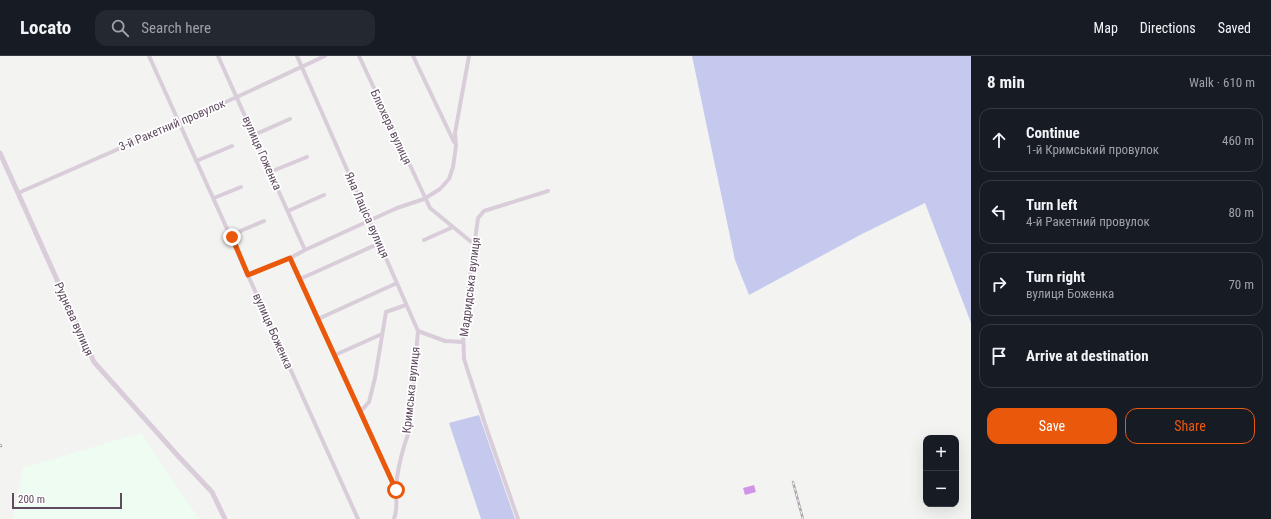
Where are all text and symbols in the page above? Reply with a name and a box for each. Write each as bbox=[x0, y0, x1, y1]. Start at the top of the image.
search box bbox=[95, 10, 375, 46]
text: Locato bbox=[20, 16, 71, 39]
icon: search bbox=[109, 17, 131, 39]
text: Search here bbox=[141, 19, 211, 37]
text: Map bbox=[1094, 20, 1118, 36]
text: Directions bbox=[1140, 20, 1196, 36]
text: Saved bbox=[1218, 20, 1251, 36]
text: 8 min bbox=[987, 72, 1025, 92]
text: Walk · 610 m bbox=[1189, 75, 1255, 90]
street label: Блюхера вулиця bbox=[367, 87, 415, 167]
street label: 3-й Ракетний провулок bbox=[117, 96, 228, 154]
street label: вулиця Гоженка bbox=[239, 114, 285, 192]
text: Continue bbox=[1026, 124, 1080, 142]
icon: ahead bbox=[988, 129, 1010, 151]
text: 460 m bbox=[1222, 133, 1254, 148]
text: 1-й Кримський провулок bbox=[1026, 142, 1159, 157]
street label: Яна Лаціса вулиця bbox=[342, 170, 392, 260]
text: Turn left bbox=[1026, 196, 1077, 214]
icon: left bbox=[988, 201, 1010, 223]
text: 80 m bbox=[1228, 205, 1254, 220]
text: 4-й Ракетний провулок bbox=[1026, 214, 1150, 229]
route end bbox=[223, 228, 241, 246]
street label: Мадридська вулиця bbox=[457, 236, 483, 338]
text: Turn right bbox=[1026, 268, 1085, 286]
icon: right bbox=[988, 273, 1010, 295]
text: 70 m bbox=[1228, 277, 1254, 292]
street label: Руднєва вулиця bbox=[51, 280, 97, 358]
text: вулиця Боженка bbox=[1026, 286, 1114, 301]
street label: вулиця Боженка bbox=[250, 291, 296, 371]
icon: arrive bbox=[988, 345, 1010, 367]
street label: Кримська вулиця bbox=[399, 346, 423, 434]
text: Arrive at destination bbox=[1026, 347, 1149, 365]
button: Save bbox=[987, 408, 1117, 444]
button: Share bbox=[1125, 408, 1255, 444]
map controls bbox=[923, 435, 959, 507]
button: + bbox=[923, 435, 959, 471]
button: − bbox=[923, 471, 959, 507]
route start bbox=[387, 481, 405, 499]
scale bar bbox=[12, 491, 122, 510]
text: 200 m bbox=[18, 493, 45, 506]

